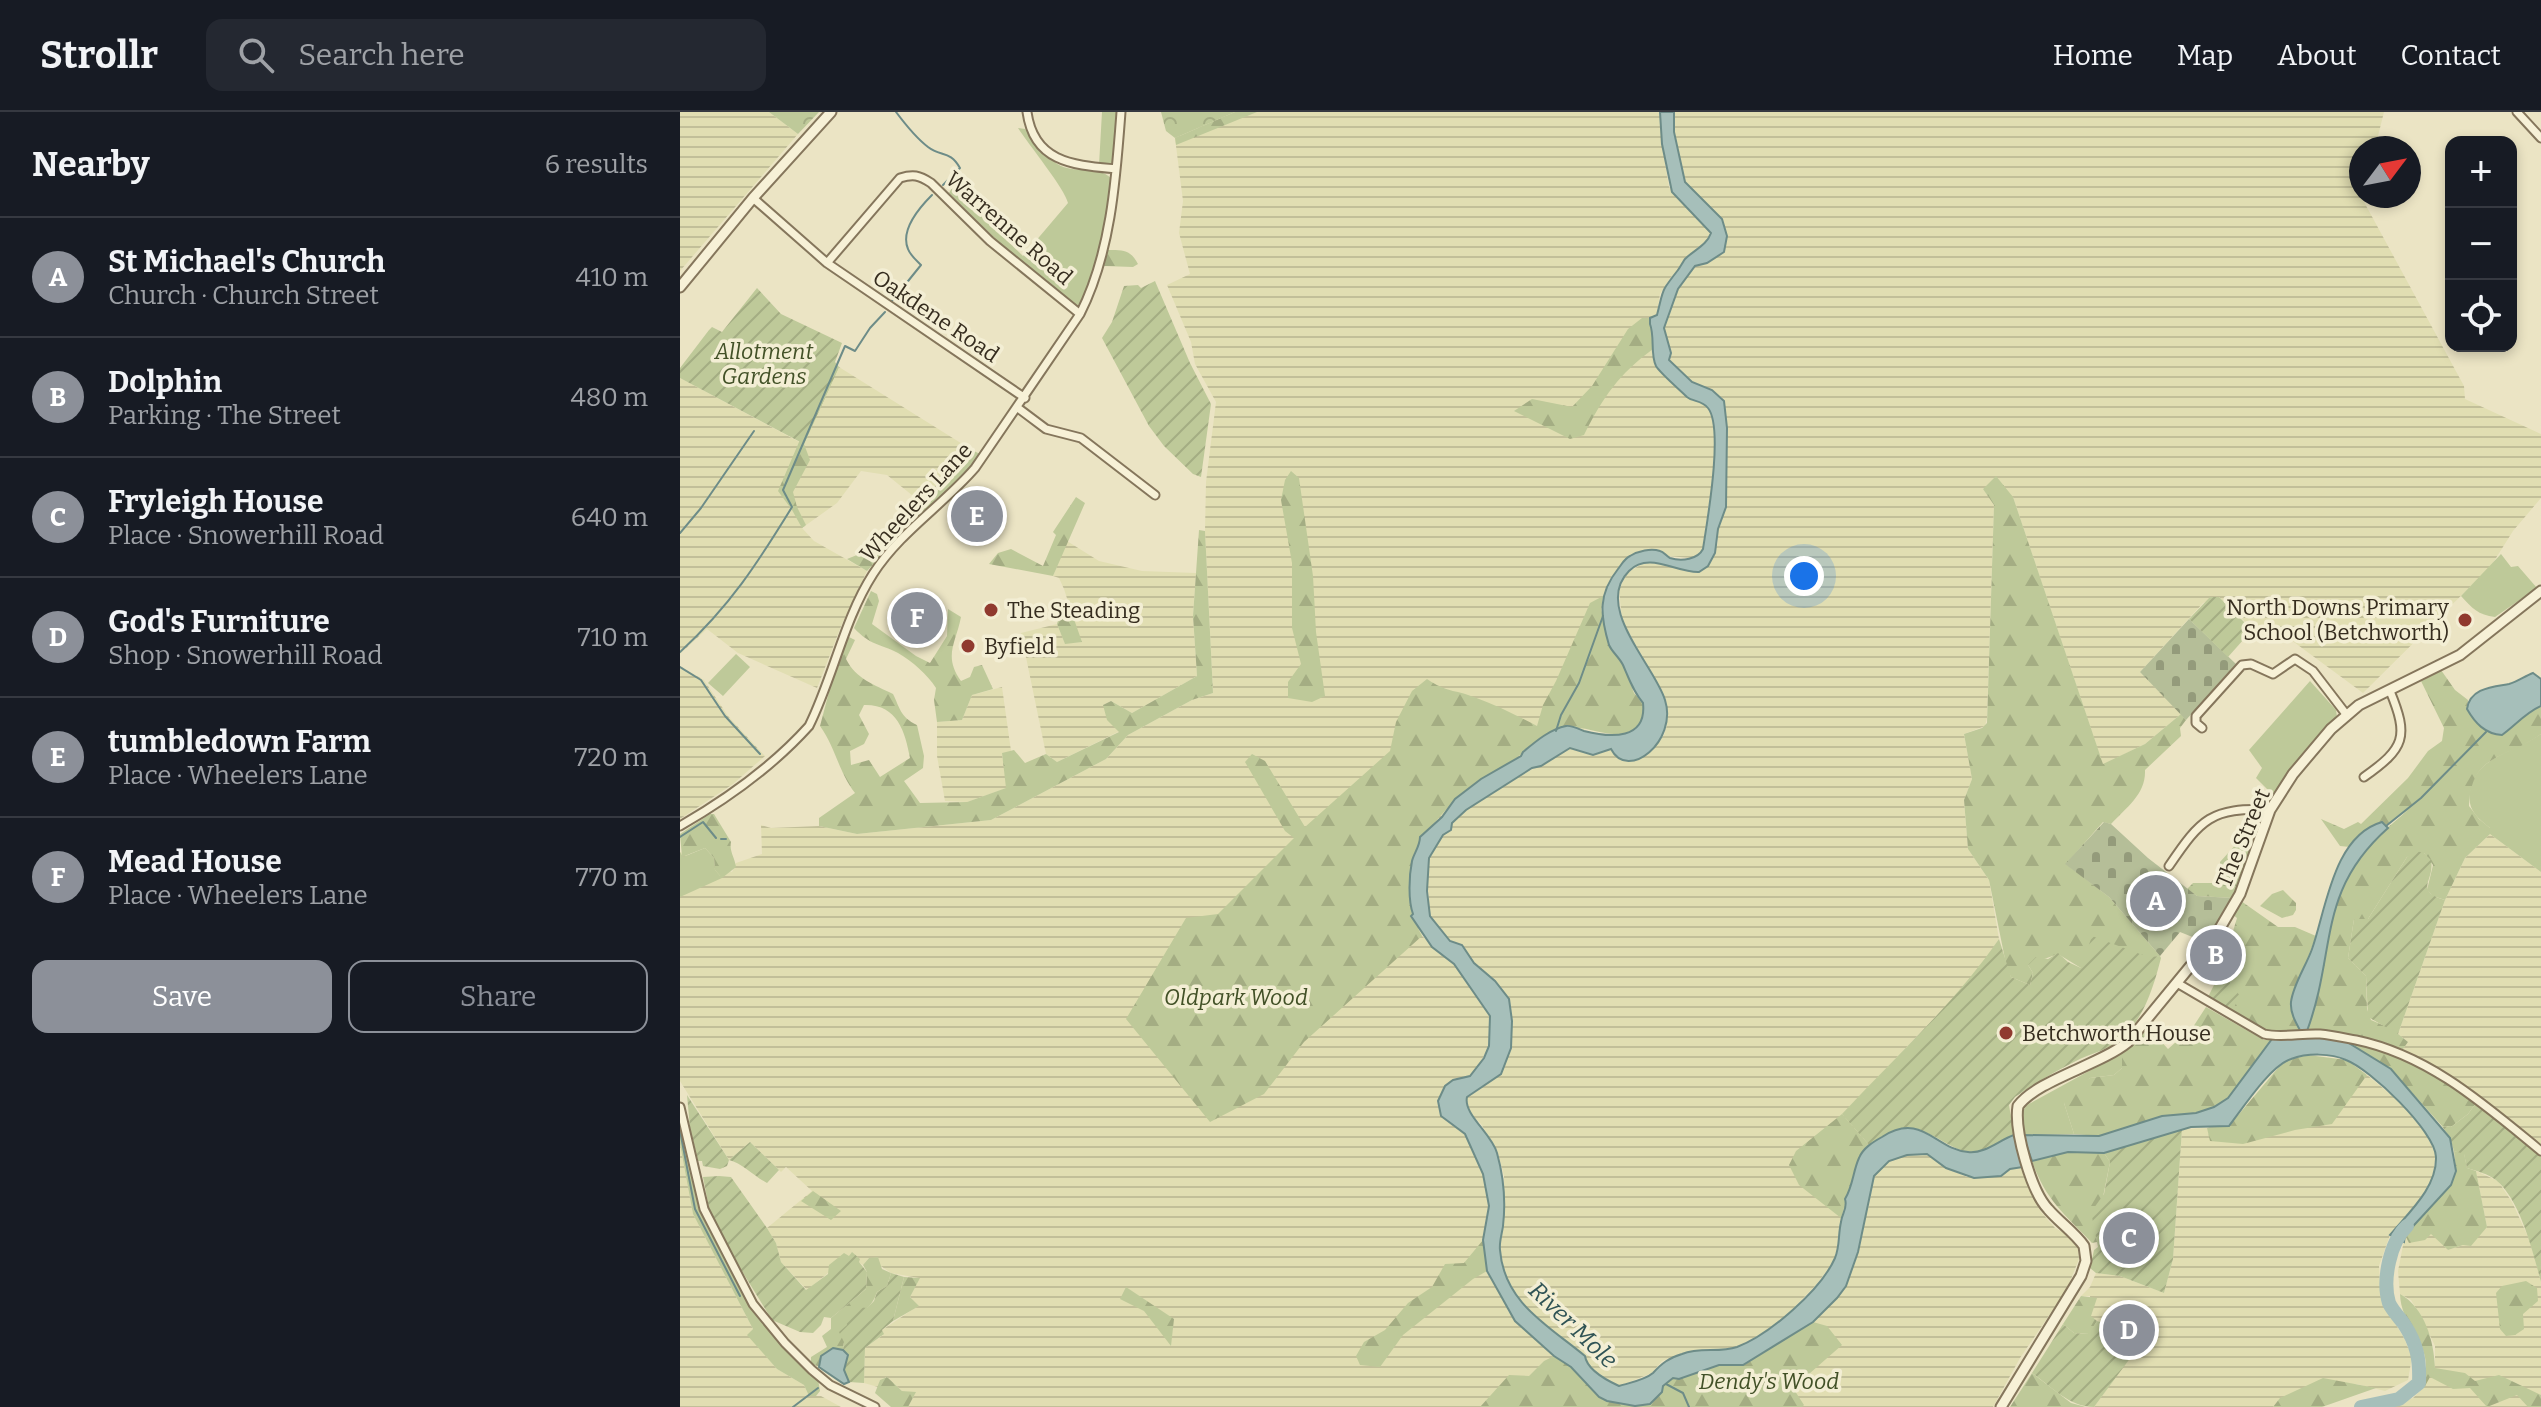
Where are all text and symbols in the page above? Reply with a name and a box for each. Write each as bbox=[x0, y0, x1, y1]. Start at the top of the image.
search box bbox=[206, 19, 766, 91]
text: Strollr bbox=[40, 32, 158, 78]
icon: search bbox=[234, 33, 278, 77]
text: Search here bbox=[298, 37, 465, 73]
text: Home bbox=[2053, 39, 2133, 72]
text: Map bbox=[2177, 39, 2233, 72]
text: About bbox=[2277, 39, 2357, 72]
text: Contact bbox=[2401, 39, 2501, 72]
north arrow bbox=[2349, 136, 2421, 208]
map controls bbox=[2445, 136, 2517, 352]
button: + bbox=[2445, 136, 2517, 208]
text: Nearby bbox=[32, 144, 150, 185]
text: 6 results bbox=[545, 149, 648, 180]
street label: Warrenne Road bbox=[940, 166, 1078, 290]
button: − bbox=[2445, 208, 2517, 280]
text: St Michael's Church bbox=[108, 244, 385, 280]
text: A bbox=[49, 262, 67, 293]
text: 410 m bbox=[576, 262, 648, 293]
street label: Oakdene Road bbox=[868, 264, 1004, 368]
text: Church · Church Street bbox=[108, 280, 379, 311]
button: locate bbox=[2445, 280, 2517, 352]
park label: Allotment Gardens bbox=[714, 338, 813, 390]
text: Dolphin bbox=[108, 364, 222, 400]
text: B bbox=[50, 382, 66, 413]
text: 480 m bbox=[571, 382, 648, 413]
text: Parking · The Street bbox=[108, 400, 341, 431]
street label: Wheelers Lane bbox=[854, 437, 978, 567]
text: Fryleigh House bbox=[108, 484, 323, 520]
pin: E bbox=[951, 486, 1003, 546]
text: C bbox=[50, 502, 66, 533]
text: 640 m bbox=[571, 502, 648, 533]
text: Place · Snowerhill Road bbox=[108, 520, 384, 551]
your location bbox=[1784, 556, 1824, 596]
pin: F bbox=[891, 588, 943, 648]
place label: North Downs Primary School (Betchworth) bbox=[2226, 594, 2449, 646]
place label: The Steading bbox=[1007, 597, 1140, 624]
marker: The Steading bbox=[982, 601, 1000, 619]
text: God's Furniture bbox=[108, 604, 330, 640]
marker: North Downs Primary School (Betchworth) bbox=[2456, 611, 2474, 629]
text: D bbox=[49, 622, 67, 653]
text: 710 m bbox=[578, 622, 648, 653]
place label: Byfield bbox=[984, 633, 1055, 660]
marker: Byfield bbox=[959, 637, 977, 655]
text: Shop · Snowerhill Road bbox=[108, 640, 383, 671]
text: tumbledown Farm bbox=[108, 724, 371, 760]
text: E bbox=[50, 742, 66, 773]
text: 720 m bbox=[574, 742, 648, 773]
text: Place · Wheelers Lane bbox=[108, 760, 368, 791]
street label: The Street bbox=[2210, 784, 2276, 892]
text: Mead House bbox=[108, 844, 282, 880]
text: F bbox=[51, 862, 65, 893]
text: 770 m bbox=[576, 862, 648, 893]
pin: A bbox=[2130, 871, 2182, 931]
text: Place · Wheelers Lane bbox=[108, 880, 368, 911]
pin: B bbox=[2190, 925, 2242, 985]
button: Save bbox=[32, 960, 332, 1033]
button: Share bbox=[348, 960, 648, 1033]
park label: Oldpark Wood bbox=[1164, 984, 1308, 1011]
place label: Betchworth House bbox=[2022, 1020, 2211, 1047]
marker: Betchworth House bbox=[1997, 1024, 2015, 1042]
pin: C bbox=[2103, 1208, 2155, 1268]
water label: River Mole bbox=[1523, 1276, 1623, 1374]
pin: D bbox=[2103, 1300, 2155, 1360]
park label: Dendy's Wood bbox=[1699, 1368, 1839, 1395]

